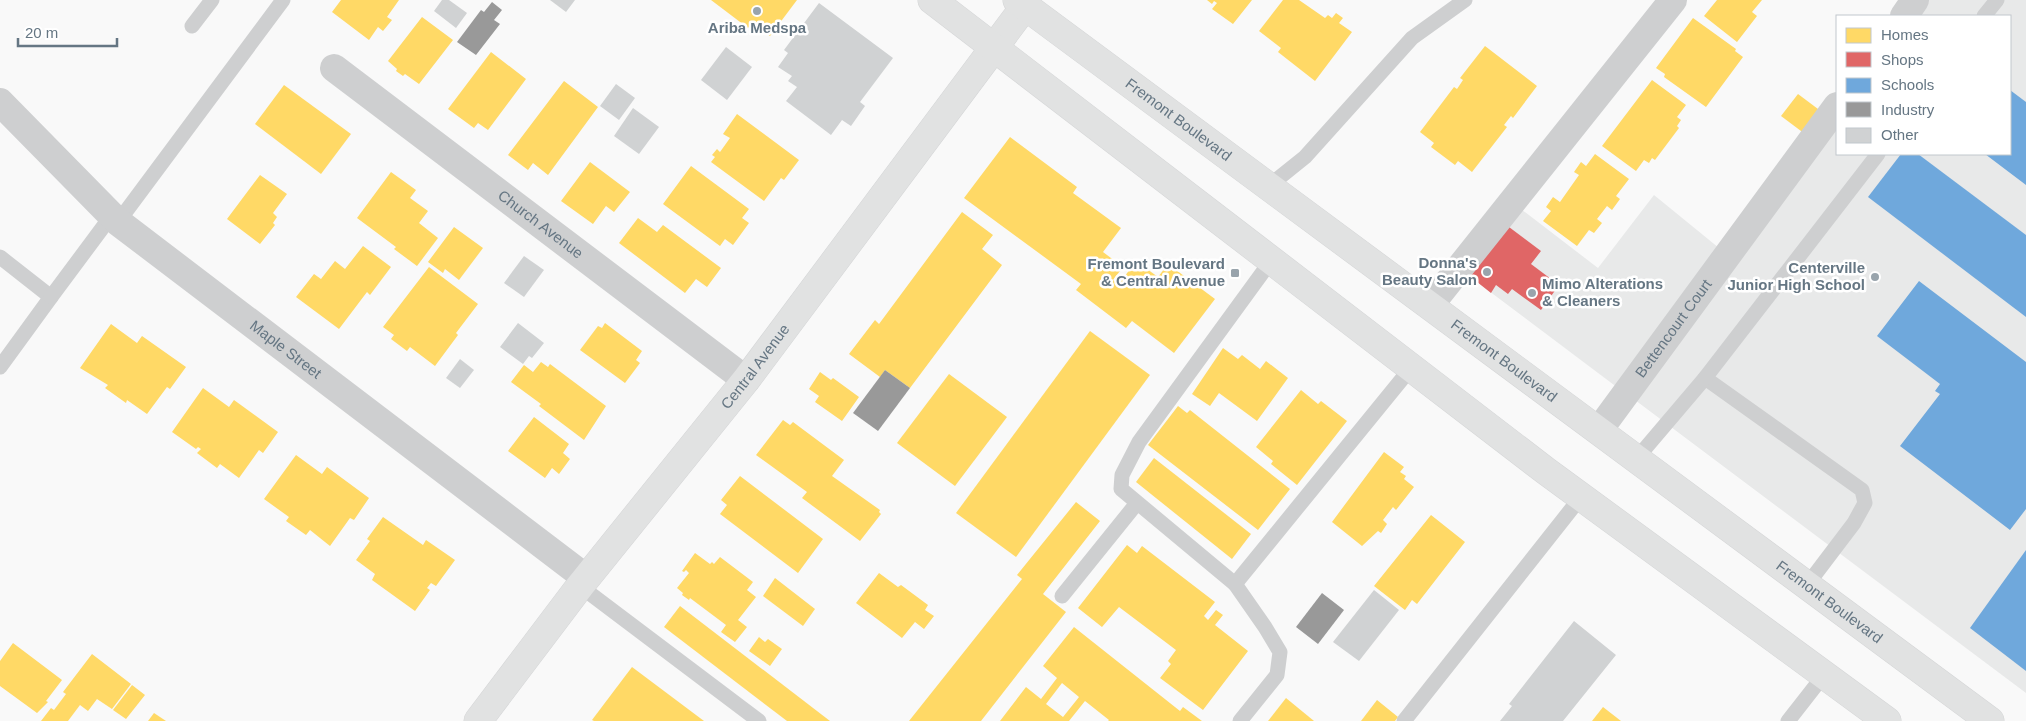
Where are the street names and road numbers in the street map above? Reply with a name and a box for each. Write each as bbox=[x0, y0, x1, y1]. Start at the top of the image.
street label: Fremont Boulevard bbox=[1122, 74, 1235, 164]
street label: Church Avenue bbox=[495, 186, 587, 262]
street label: Bettencourt Court bbox=[1632, 275, 1715, 381]
street label: Fremont Boulevard bbox=[1448, 316, 1561, 405]
street label: Maple Street bbox=[247, 317, 326, 382]
street label: Central Avenue bbox=[717, 321, 793, 412]
street label: Fremont Boulevard bbox=[1773, 557, 1886, 646]

